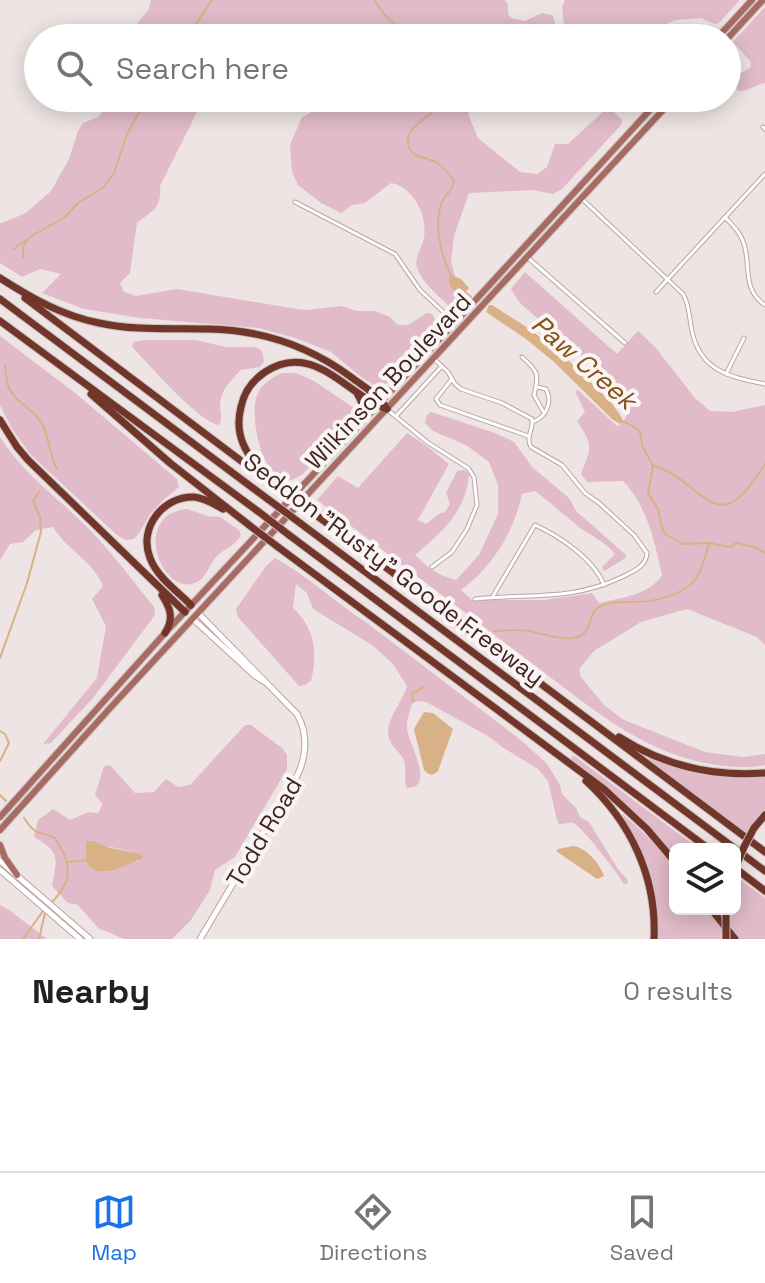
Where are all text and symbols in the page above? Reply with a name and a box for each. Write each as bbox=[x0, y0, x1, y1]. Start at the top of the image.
search box bbox=[24, 24, 741, 112]
icon: search bbox=[52, 46, 96, 90]
text: Search here bbox=[116, 49, 289, 88]
street label: Wilkinson Boulevard bbox=[298, 286, 478, 476]
water label: Paw Creek bbox=[524, 307, 646, 419]
street label: Seddon "Rusty" Goode Freeway bbox=[238, 446, 550, 692]
street label: Todd Road bbox=[219, 772, 309, 892]
map controls bbox=[669, 843, 741, 915]
button: layers bbox=[669, 843, 741, 915]
text: Nearby bbox=[32, 970, 150, 1013]
text: 0 results bbox=[623, 974, 733, 1008]
tab: Map bbox=[91, 1190, 137, 1266]
tab: Directions bbox=[319, 1190, 427, 1266]
tab: Saved bbox=[610, 1190, 674, 1266]

